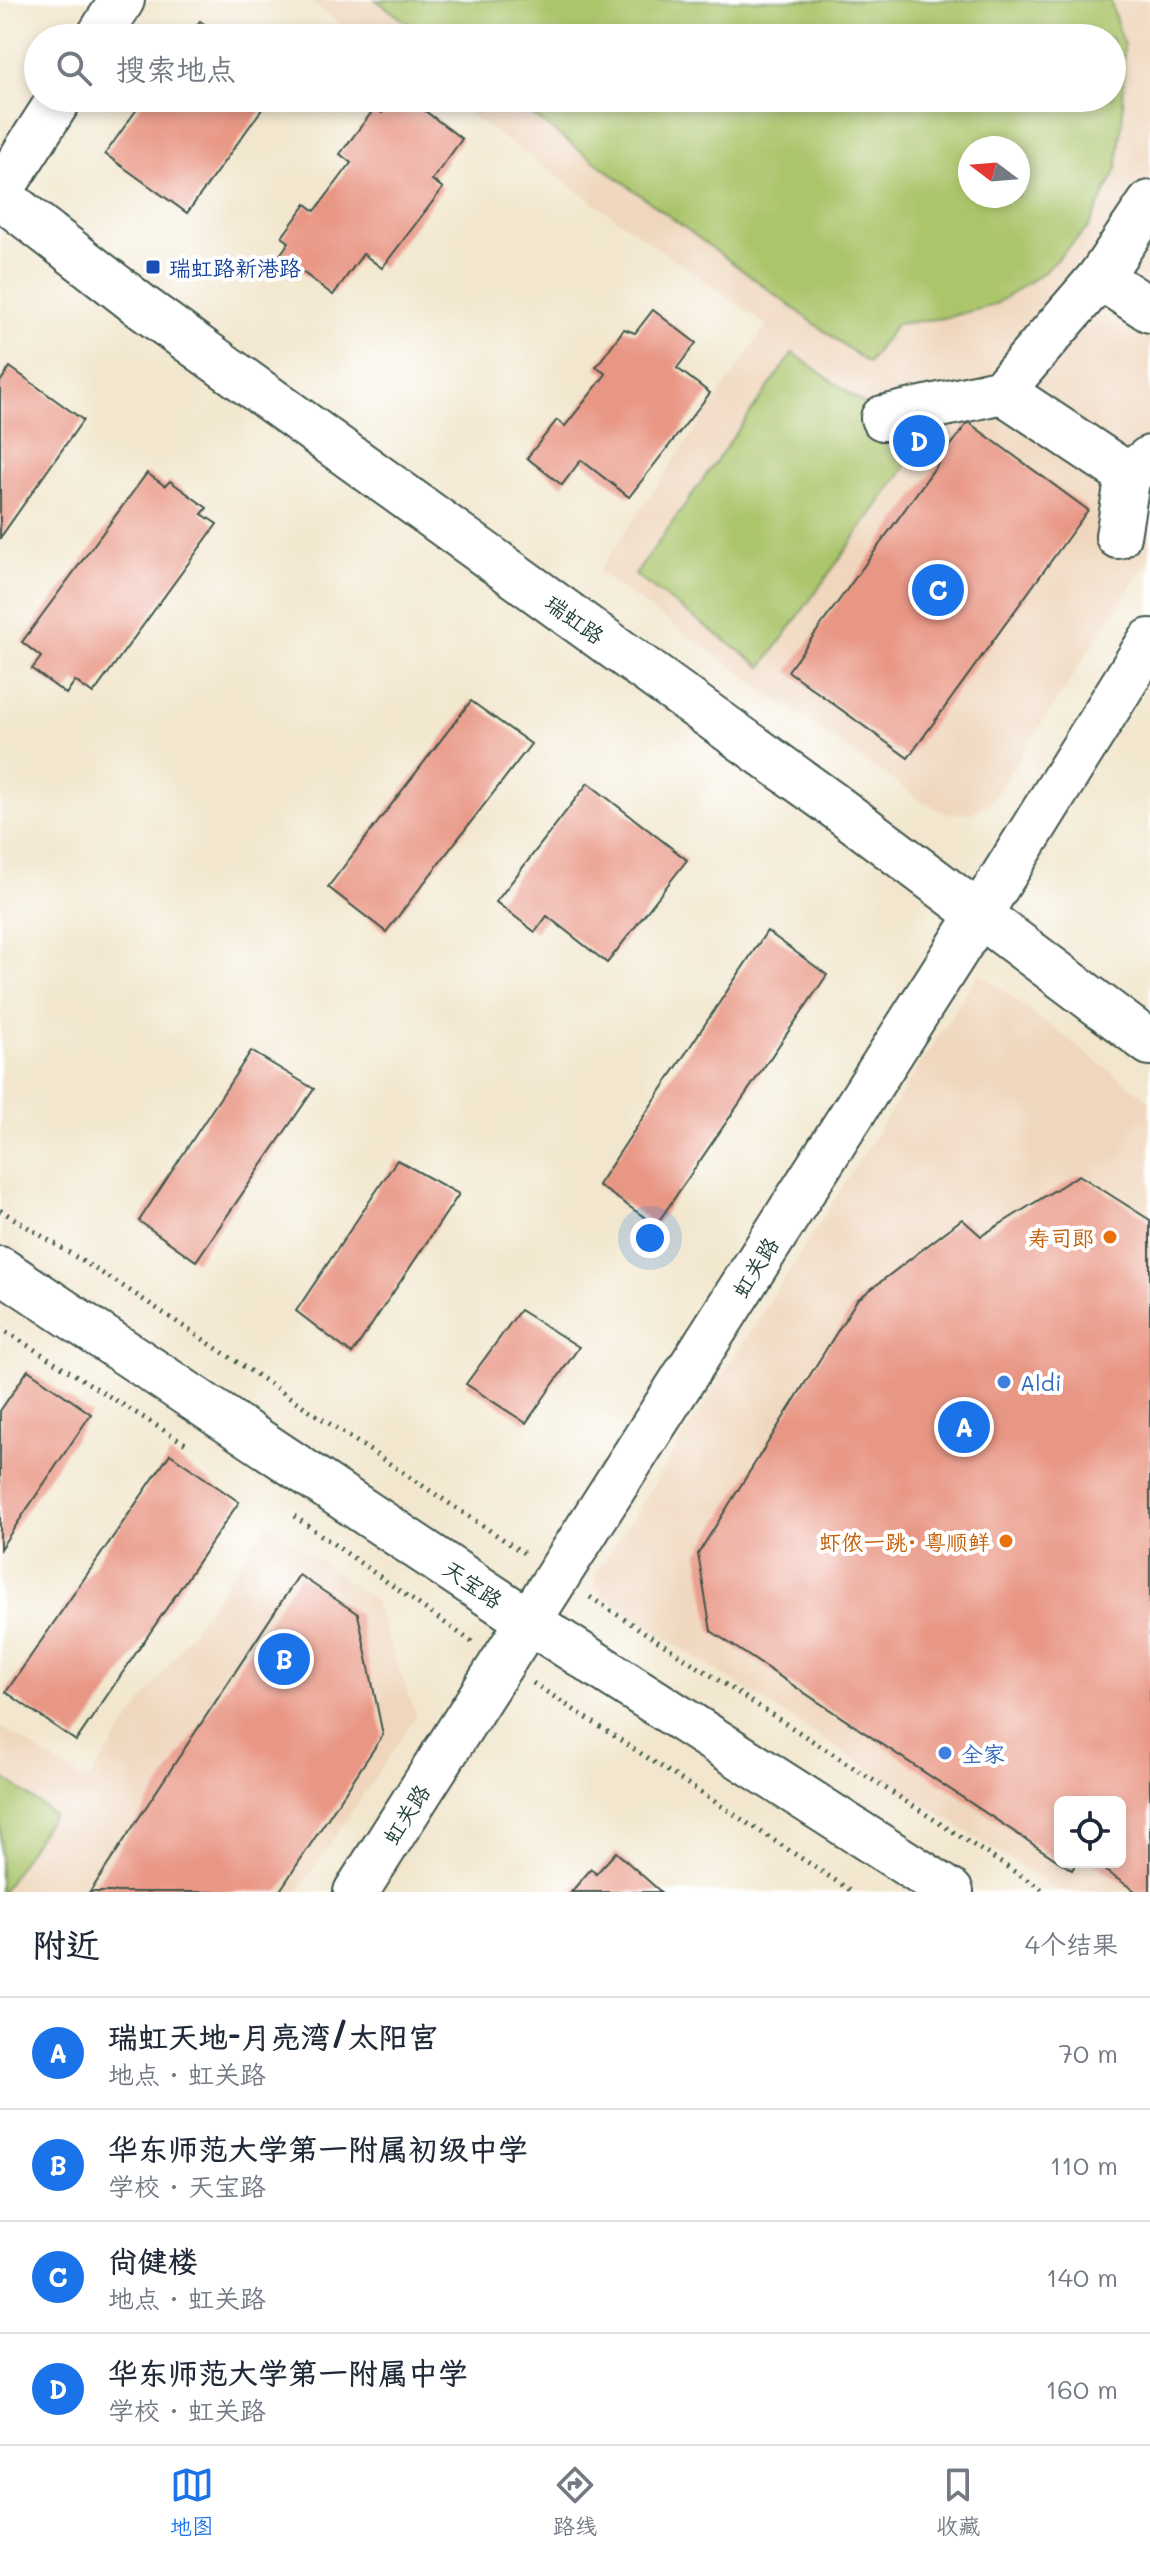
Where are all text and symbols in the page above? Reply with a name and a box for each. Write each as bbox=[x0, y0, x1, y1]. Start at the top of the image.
search box bbox=[24, 24, 1126, 112]
icon: search bbox=[52, 46, 96, 90]
text: 搜索地点 bbox=[116, 48, 236, 88]
north arrow bbox=[958, 136, 1030, 208]
place label: 瑞虹路新港路 bbox=[169, 253, 301, 282]
marker: 瑞虹路新港路 bbox=[144, 258, 162, 276]
pin: D bbox=[893, 411, 945, 471]
pin: C bbox=[912, 560, 964, 620]
street label: 瑞虹路 bbox=[540, 588, 610, 650]
your location bbox=[630, 1218, 670, 1258]
place label: 寿司郎 bbox=[1028, 1223, 1094, 1252]
marker: 寿司郎 bbox=[1101, 1228, 1119, 1246]
street label: 虹关路 bbox=[725, 1231, 785, 1303]
place label: Aldi bbox=[1020, 1368, 1061, 1397]
marker: Aldi bbox=[995, 1373, 1013, 1391]
pin: A bbox=[938, 1397, 990, 1457]
place label: 虾侬一跳· 粤顺鲜 bbox=[819, 1527, 990, 1556]
marker: 虾侬一跳· 粤顺鲜 bbox=[997, 1532, 1015, 1550]
street label: 天宝路 bbox=[438, 1554, 508, 1614]
pin: B bbox=[258, 1629, 310, 1689]
place label: 全家 bbox=[961, 1739, 1005, 1768]
marker: 全家 bbox=[936, 1744, 954, 1762]
street label: 虹关路 bbox=[376, 1778, 436, 1850]
map controls bbox=[1054, 1796, 1126, 1868]
button: locate bbox=[1054, 1796, 1126, 1868]
text: 附近 bbox=[32, 1921, 100, 1966]
text: 4个结果 bbox=[1025, 1927, 1118, 1961]
text: 瑞虹天地-月亮湾/太阳宫 bbox=[108, 2016, 438, 2056]
text: A bbox=[49, 2036, 67, 2070]
text: 70 m bbox=[1058, 2036, 1118, 2070]
text: 地点 · 虹关路 bbox=[108, 2057, 266, 2091]
text: 华东师范大学第一附属初级中学 bbox=[108, 2128, 528, 2168]
text: B bbox=[49, 2148, 67, 2182]
text: 110 m bbox=[1050, 2148, 1118, 2182]
text: 学校 · 天宝路 bbox=[108, 2169, 266, 2203]
text: 尚健楼 bbox=[108, 2240, 198, 2280]
text: C bbox=[48, 2260, 68, 2294]
text: 140 m bbox=[1046, 2260, 1118, 2294]
text: 地点 · 虹关路 bbox=[108, 2281, 266, 2315]
text: 华东师范大学第一附属中学 bbox=[108, 2352, 468, 2392]
text: D bbox=[49, 2372, 67, 2406]
text: 160 m bbox=[1046, 2372, 1118, 2406]
text: 学校 · 虹关路 bbox=[108, 2393, 266, 2427]
tab: 地图 bbox=[170, 2463, 214, 2540]
tab: 路线 bbox=[553, 2463, 597, 2540]
tab: 收藏 bbox=[936, 2463, 980, 2540]

